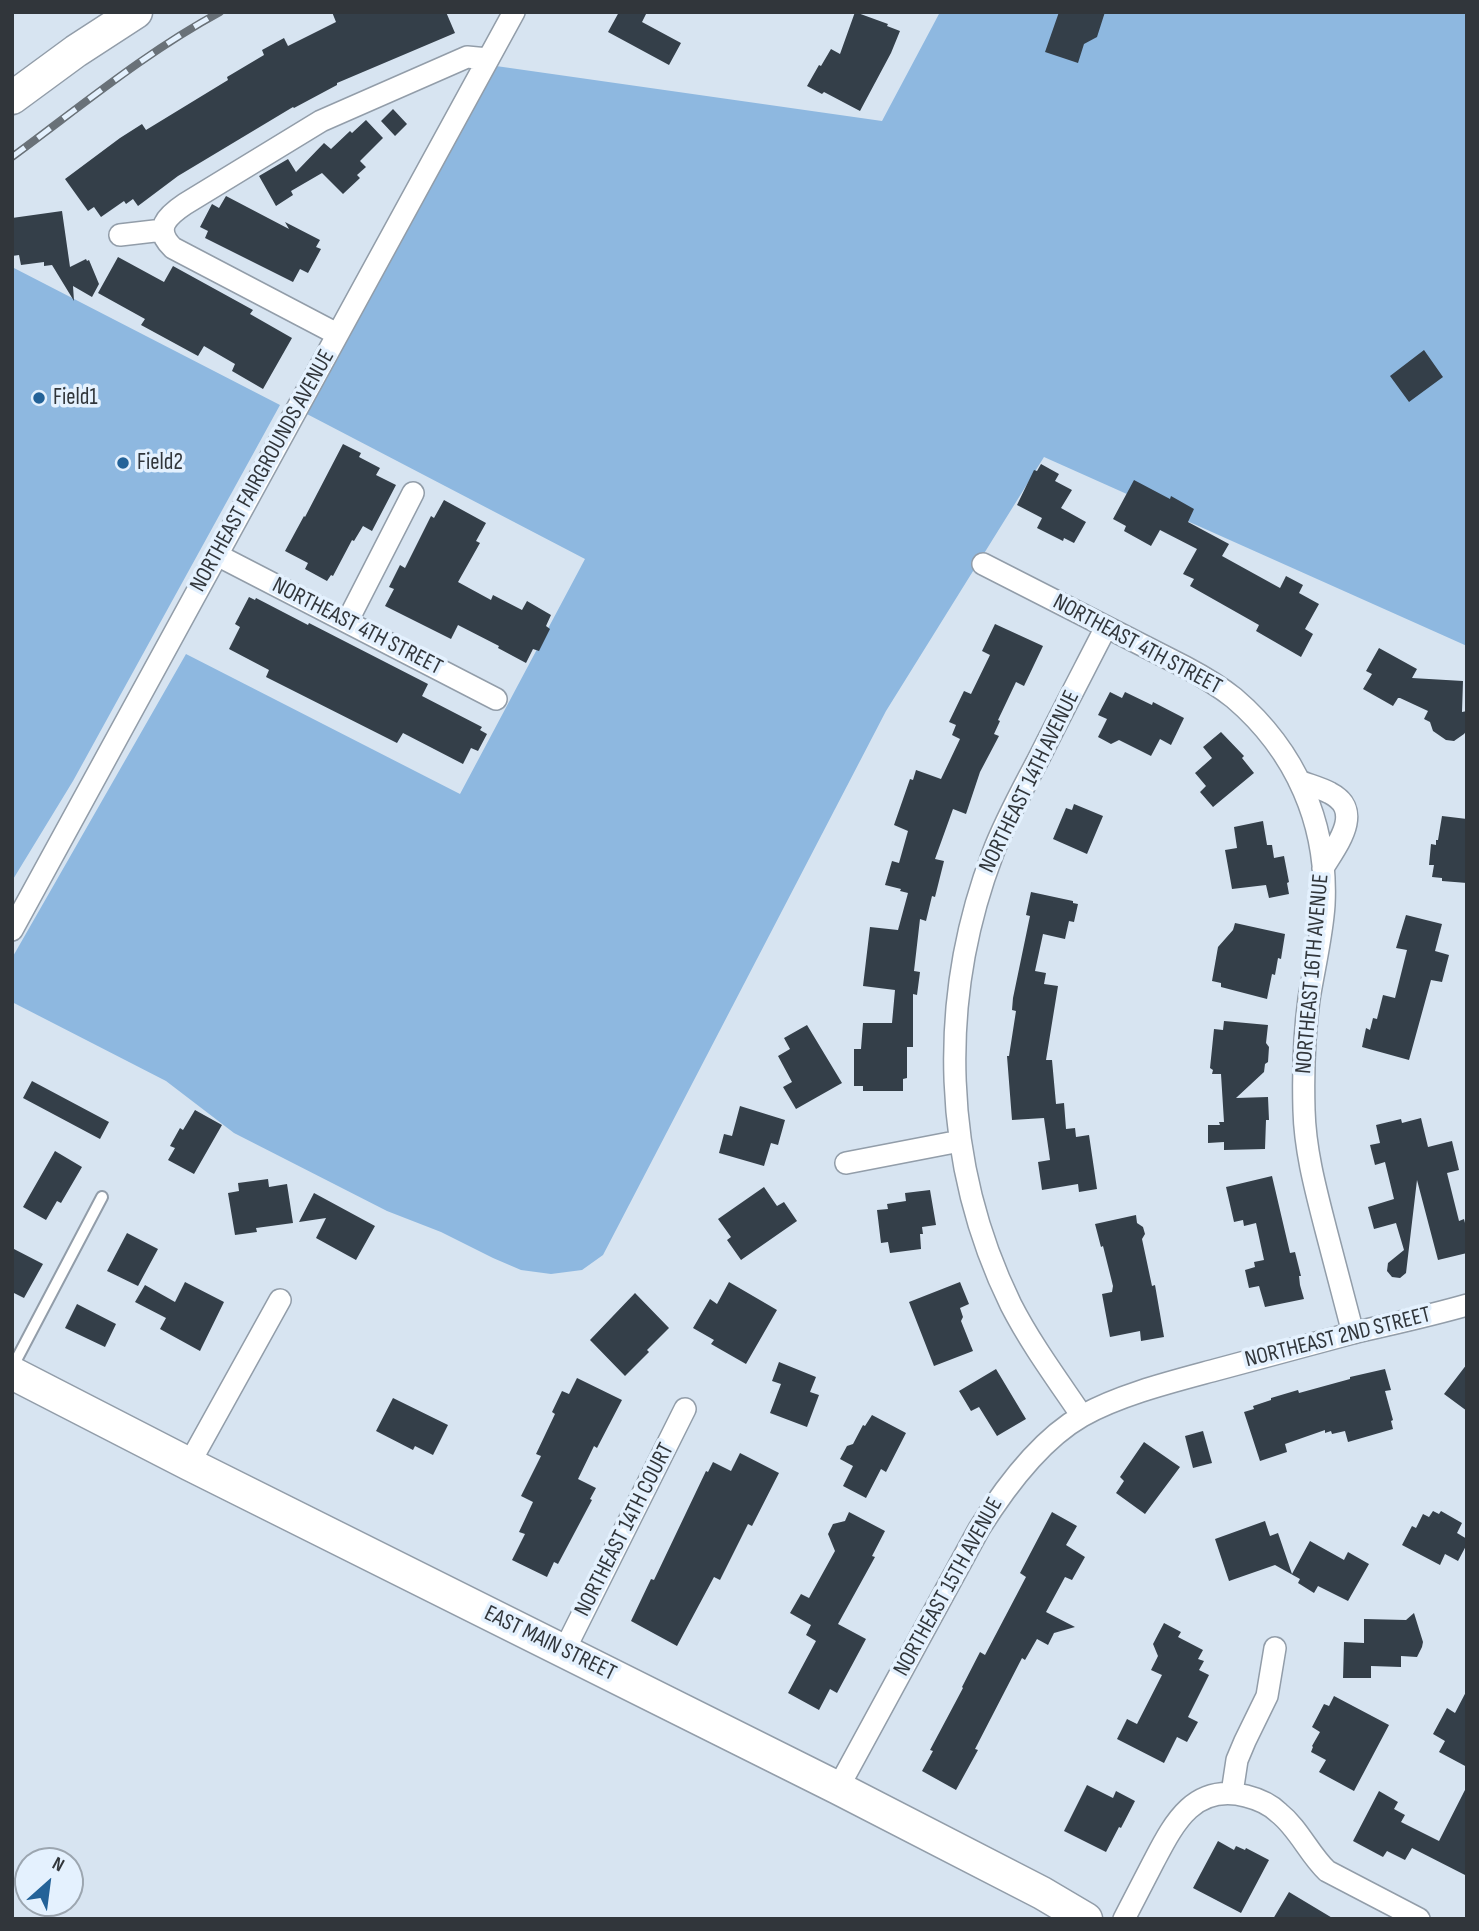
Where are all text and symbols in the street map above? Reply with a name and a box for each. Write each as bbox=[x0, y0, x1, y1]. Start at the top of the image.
street label: NORTHEAST FAIRGROUNDS AVENUE bbox=[185, 345, 341, 597]
place label: Field1 bbox=[53, 384, 98, 412]
marker: Field1 bbox=[31, 390, 47, 406]
place label: Field2 bbox=[137, 449, 183, 477]
marker: Field2 bbox=[115, 455, 131, 471]
street label: NORTHEAST 4TH STREET bbox=[267, 572, 447, 682]
street label: NORTHEAST 4TH STREET bbox=[1048, 589, 1226, 701]
street label: NORTHEAST 14TH AVENUE bbox=[974, 687, 1086, 877]
street label: NORTHEAST 16TH AVENUE bbox=[1291, 873, 1335, 1075]
street label: NORTHEAST 2ND STREET bbox=[1242, 1302, 1434, 1374]
street label: NORTHEAST 14TH COURT bbox=[569, 1439, 681, 1621]
street label: NORTHEAST 15TH AVENUE bbox=[889, 1493, 1009, 1681]
street label: EAST MAIN STREET bbox=[480, 1600, 620, 1688]
north arrow bbox=[14, 1847, 84, 1917]
text: N bbox=[48, 1852, 68, 1877]

